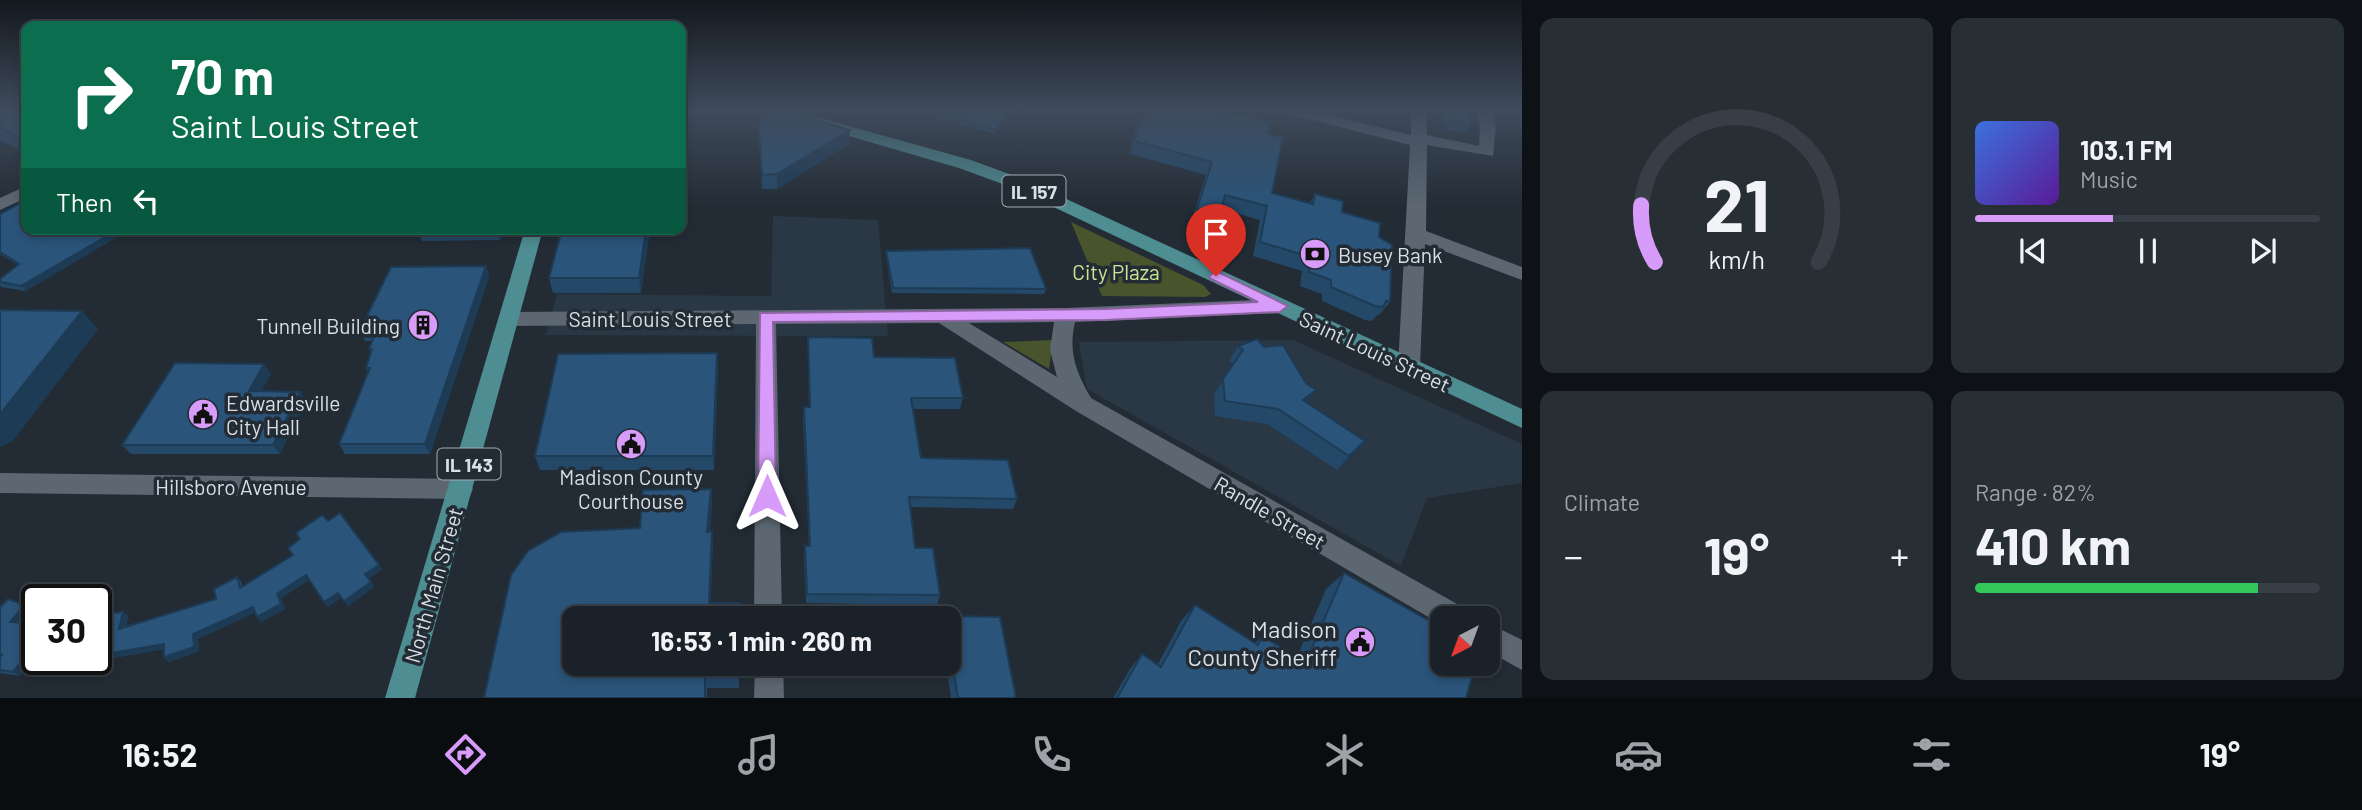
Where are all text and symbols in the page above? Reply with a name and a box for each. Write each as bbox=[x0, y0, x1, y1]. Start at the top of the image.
text: 70 m bbox=[171, 46, 274, 105]
icon: right bbox=[56, 49, 147, 140]
text: Saint Louis Street bbox=[171, 106, 420, 144]
text: 103.1 FM bbox=[2080, 134, 2173, 165]
text: 21 bbox=[1703, 159, 1770, 247]
text: Music bbox=[2080, 165, 2138, 193]
road number: IL 157 bbox=[1002, 176, 1066, 206]
icon: left bbox=[127, 182, 165, 220]
text: Then bbox=[56, 186, 113, 217]
pin bbox=[1186, 204, 1246, 276]
icon: arrive bbox=[1197, 215, 1235, 253]
icon: previous bbox=[2014, 232, 2052, 270]
icon: pause bbox=[2129, 232, 2167, 270]
icon: next bbox=[2244, 232, 2282, 270]
bank icon: Busey Bank bbox=[1298, 237, 1332, 271]
place label: Busey Bank bbox=[1338, 242, 1443, 267]
text: km/h bbox=[1708, 244, 1765, 274]
park label: City Plaza bbox=[1072, 259, 1160, 284]
street label: Saint Louis Street bbox=[1296, 305, 1454, 397]
street label: Saint Louis Street bbox=[568, 306, 732, 331]
building icon: Tunnell Building bbox=[406, 308, 440, 342]
place label: Tunnell Building bbox=[256, 313, 400, 338]
place label: Edwardsville City Hall bbox=[226, 390, 340, 439]
public building icon: Edwardsville City Hall bbox=[186, 397, 220, 431]
public building icon: Madison County Courthouse bbox=[614, 427, 648, 461]
road number: IL 143 bbox=[438, 449, 500, 480]
position arrow bbox=[730, 459, 804, 533]
place label: Madison County Courthouse bbox=[559, 464, 703, 513]
street label: Randle Street bbox=[1210, 470, 1330, 554]
street label: Hillsboro Avenue bbox=[155, 474, 307, 499]
text: Range · 82% bbox=[1975, 478, 2096, 506]
text: Climate bbox=[1564, 488, 1640, 516]
street label: North Main Street bbox=[399, 504, 467, 666]
text: 410 km bbox=[1975, 513, 2131, 575]
text: 19° bbox=[1704, 523, 1769, 585]
text: − bbox=[1564, 532, 1583, 578]
text: + bbox=[1890, 532, 1909, 578]
speed limit sign: 30 bbox=[21, 584, 112, 675]
north arrow bbox=[1430, 606, 1500, 676]
map controls bbox=[1430, 606, 1500, 676]
place label: Madison County Sheriff bbox=[1187, 614, 1337, 671]
text: 16:53 · 1 min · 260 m bbox=[651, 625, 872, 656]
public building icon: Madison County Sheriff bbox=[1343, 625, 1377, 659]
icon: directions bbox=[441, 730, 490, 779]
icon: music bbox=[734, 730, 783, 779]
icon: phone bbox=[1027, 730, 1076, 779]
icon: climate bbox=[1320, 730, 1369, 779]
icon: car bbox=[1614, 730, 1663, 779]
icon: filters bbox=[1907, 730, 1956, 779]
text: 16:52 bbox=[122, 735, 197, 773]
text: 19° bbox=[2200, 735, 2240, 773]

